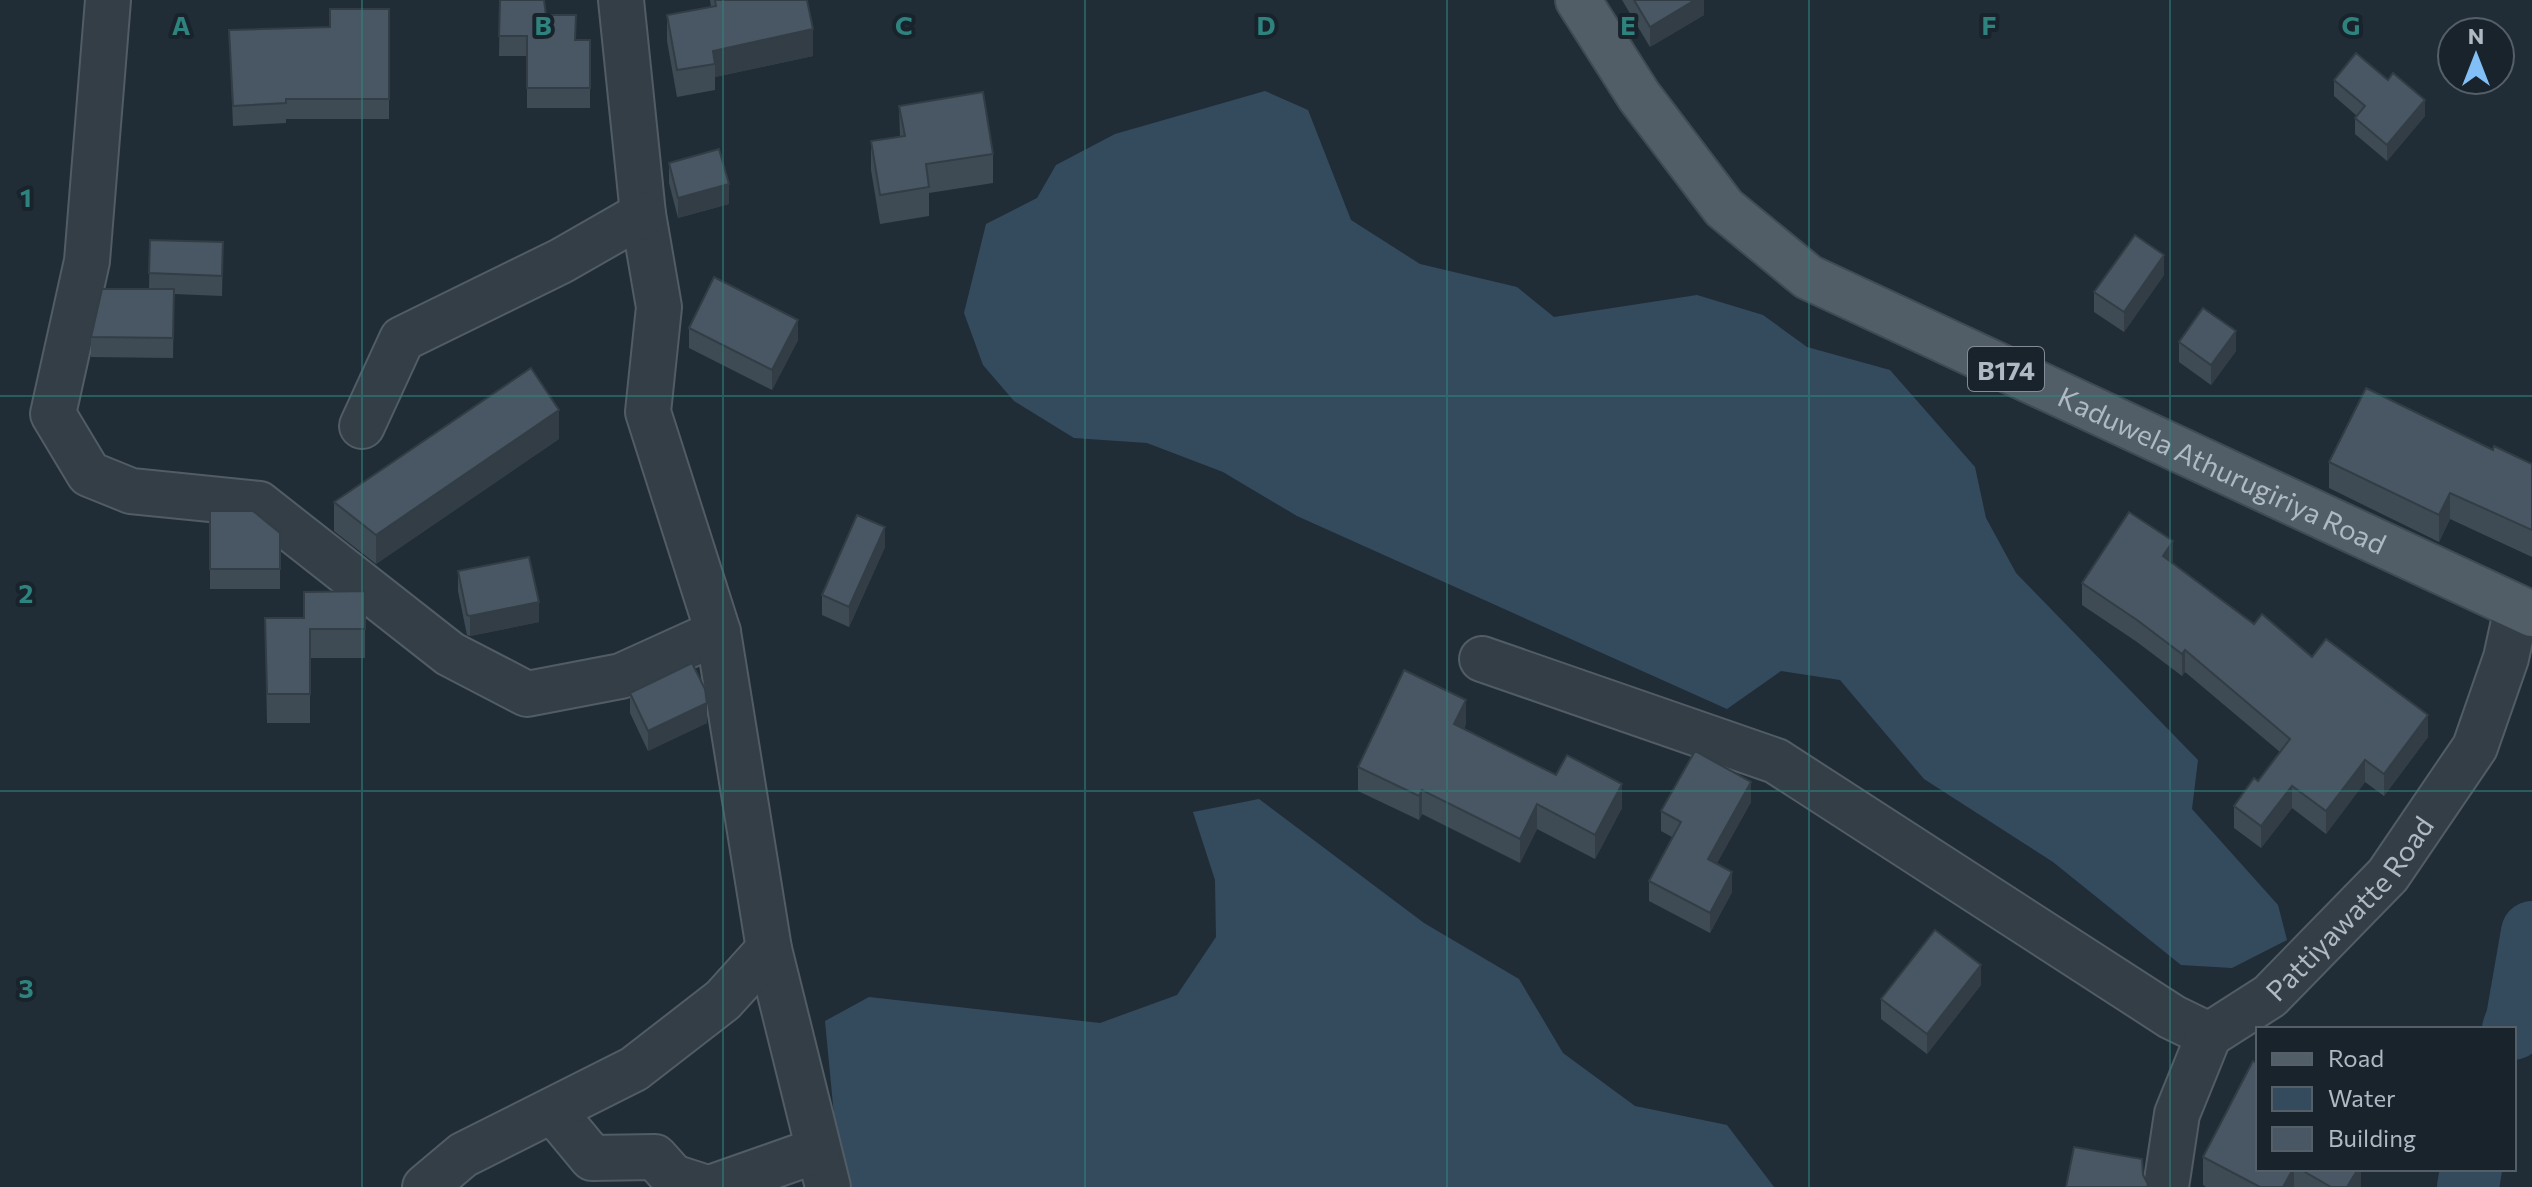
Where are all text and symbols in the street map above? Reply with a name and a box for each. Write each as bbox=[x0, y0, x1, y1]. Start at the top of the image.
text: A bbox=[172, 9, 191, 40]
text: B bbox=[534, 9, 552, 40]
text: C bbox=[895, 9, 913, 40]
text: D bbox=[1256, 9, 1276, 40]
text: E bbox=[1620, 9, 1636, 40]
text: F bbox=[1981, 9, 1997, 40]
text: G bbox=[2342, 9, 2360, 40]
north arrow bbox=[2436, 16, 2516, 96]
text: N bbox=[2468, 22, 2484, 49]
text: 1 bbox=[20, 181, 32, 212]
road number: B174 bbox=[1968, 347, 2044, 391]
street label: Kaduwela Athurugiriya Road bbox=[2053, 379, 2392, 561]
text: 2 bbox=[19, 577, 33, 608]
street label: Pattiyawatte Road bbox=[2258, 810, 2440, 1008]
text: 3 bbox=[18, 972, 34, 1003]
legend bbox=[2256, 1027, 2516, 1171]
text: Road bbox=[2328, 1043, 2384, 1072]
text: Water bbox=[2328, 1083, 2396, 1112]
text: Building bbox=[2328, 1123, 2416, 1152]

